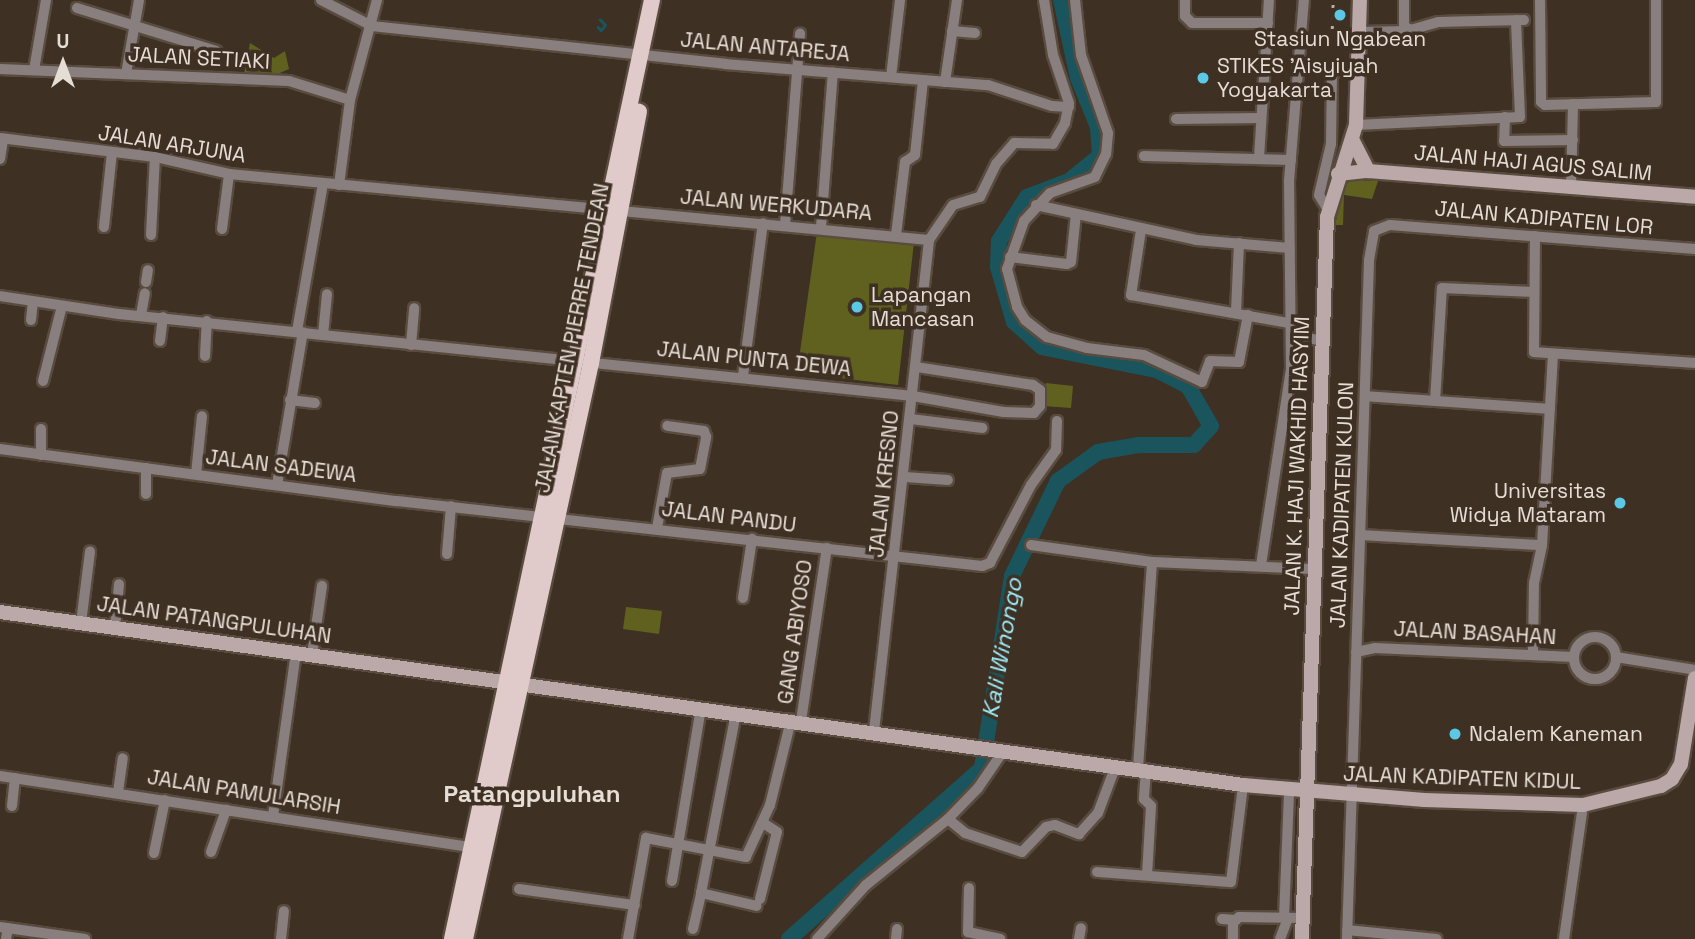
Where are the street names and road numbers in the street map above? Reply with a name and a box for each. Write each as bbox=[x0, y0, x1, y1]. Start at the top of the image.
street label: JALAN ANTAREJA bbox=[679, 27, 851, 67]
street label: JALAN SETIAKI bbox=[127, 42, 271, 74]
street label: JALAN ARJUNA bbox=[96, 120, 248, 168]
street label: JALAN HAJI AGUS SALIM bbox=[1413, 140, 1653, 186]
street label: JALAN KAPTEN PIERRE TENDEAN bbox=[530, 181, 614, 495]
street label: JALAN WERKUDARA bbox=[679, 184, 873, 226]
street label: JALAN KADIPATEN LOR bbox=[1434, 196, 1654, 240]
street label: JALAN K. HAJI WAKHID HASYIM bbox=[1279, 316, 1315, 616]
street label: JALAN PUNTA DEWA bbox=[655, 336, 853, 382]
street label: JALAN KADIPATEN KULON bbox=[1325, 381, 1359, 629]
street label: JALAN KRESNO bbox=[864, 409, 904, 559]
street label: JALAN SADEWA bbox=[204, 444, 358, 488]
street label: JALAN PANDU bbox=[660, 496, 798, 538]
street label: GANG ABIYOSO bbox=[772, 558, 818, 706]
street label: JALAN PATANGPULUHAN bbox=[95, 591, 333, 649]
street label: JALAN BASAHAN bbox=[1393, 616, 1557, 650]
street label: JALAN KADIPATEN KIDUL bbox=[1343, 761, 1581, 795]
street label: JALAN PAMULARSIH bbox=[145, 764, 343, 820]

